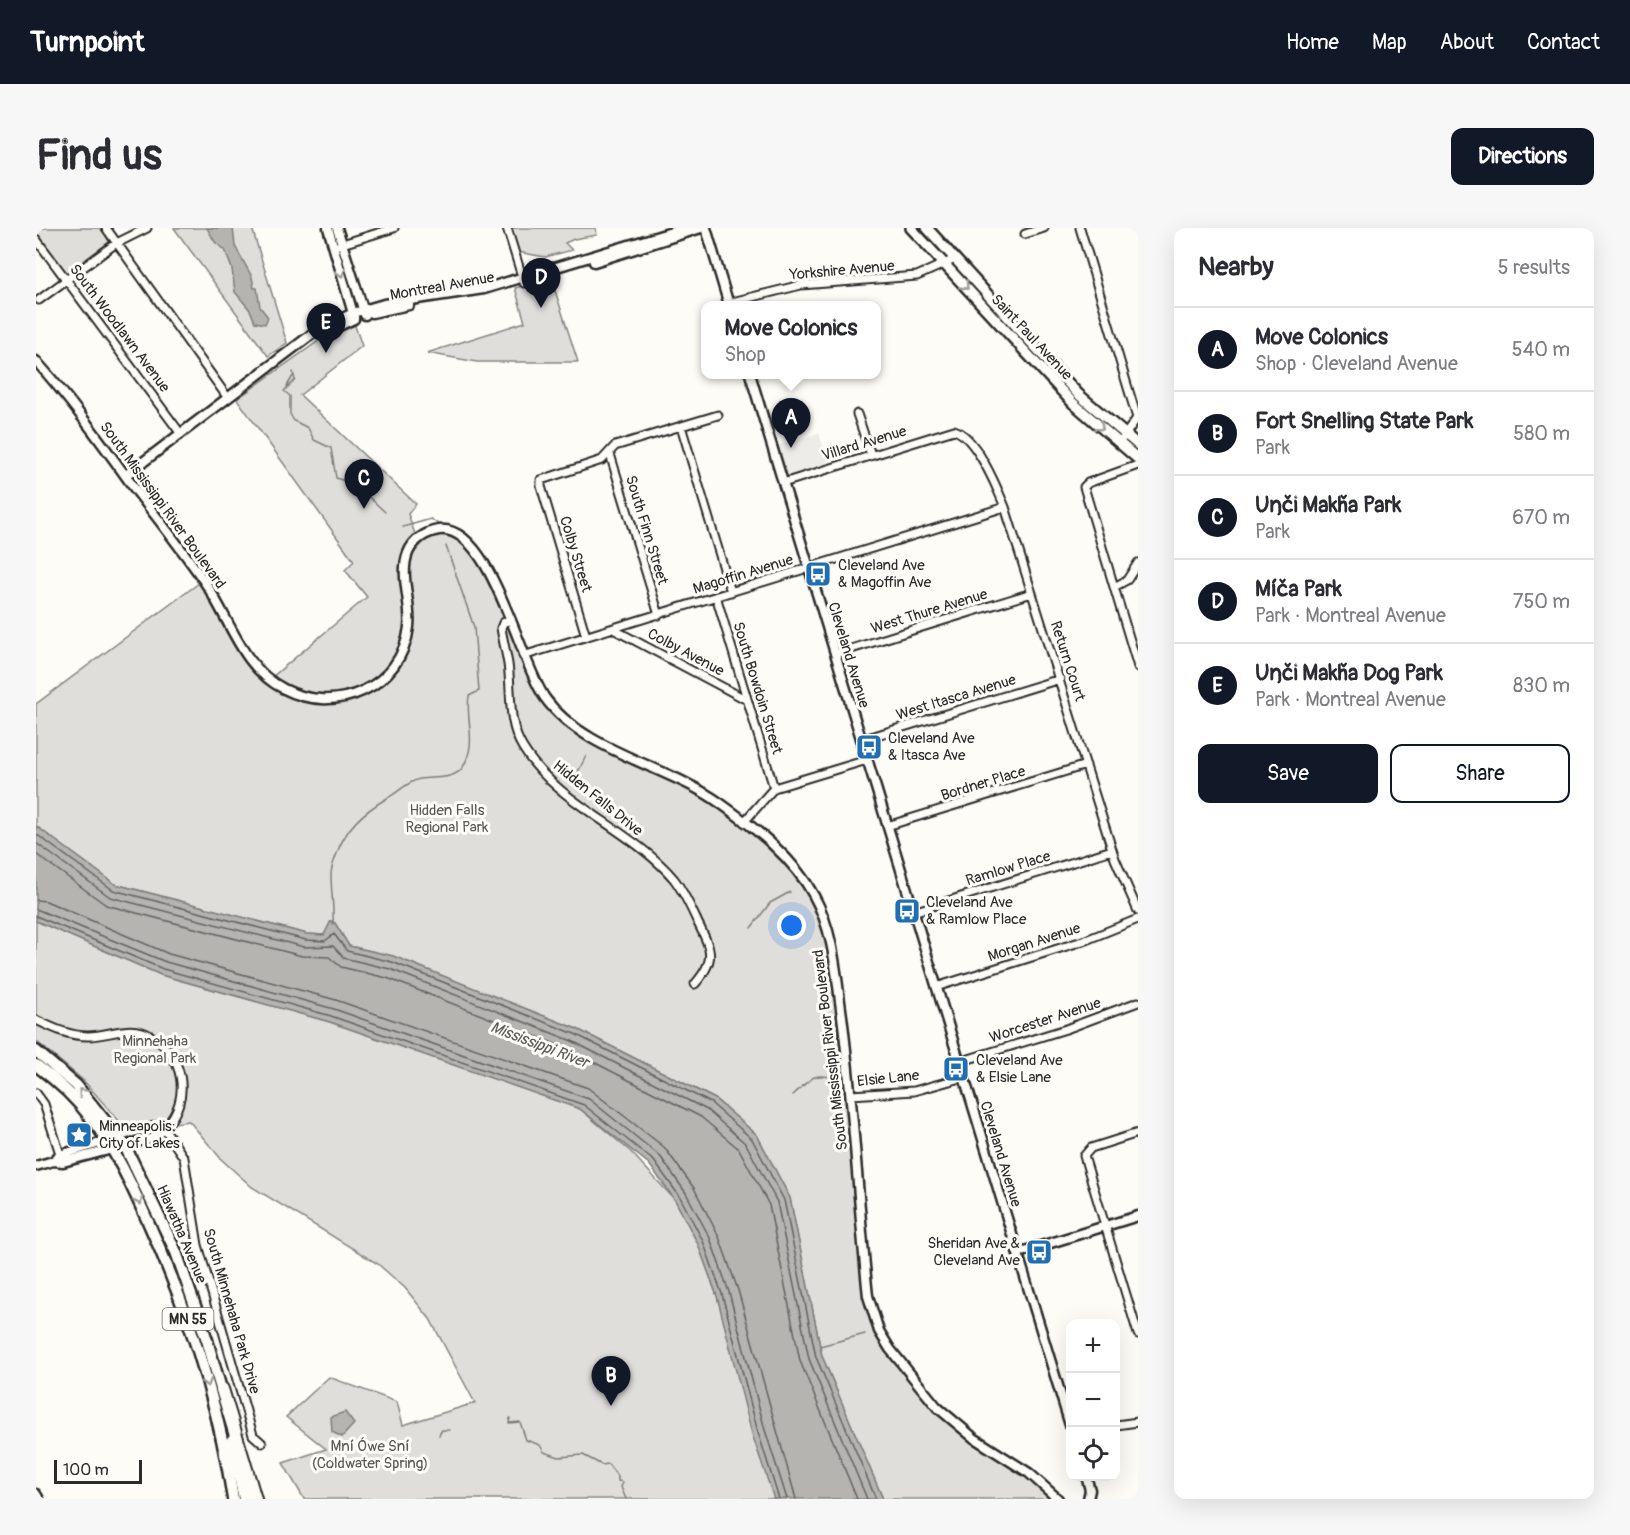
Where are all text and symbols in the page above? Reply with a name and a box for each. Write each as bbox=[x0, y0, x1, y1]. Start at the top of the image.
text: Turnpoint bbox=[30, 25, 144, 60]
text: Home bbox=[1286, 29, 1339, 56]
text: Map bbox=[1372, 29, 1407, 56]
text: About bbox=[1440, 29, 1494, 56]
text: Contact bbox=[1527, 29, 1600, 56]
button: Directions bbox=[1451, 128, 1594, 185]
text: Find us bbox=[36, 130, 162, 182]
text: Nearby bbox=[1198, 251, 1274, 283]
text: 5 results bbox=[1498, 255, 1570, 280]
street label: Yorkshire Avenue bbox=[788, 256, 896, 285]
pin: D bbox=[522, 259, 560, 308]
street label: South Woodlawn Avenue bbox=[65, 260, 174, 397]
one-way arrow bbox=[334, 267, 346, 278]
street label: Montreal Avenue bbox=[389, 268, 496, 305]
one-way arrow bbox=[958, 280, 969, 290]
street label: Saint Paul Avenue bbox=[987, 290, 1077, 385]
popup bbox=[701, 301, 881, 379]
pin: E bbox=[306, 304, 346, 353]
text: Move Colonics bbox=[725, 314, 857, 342]
text: Move Colonics bbox=[1255, 323, 1388, 351]
text: A bbox=[1211, 337, 1224, 362]
text: 540 m bbox=[1512, 337, 1570, 362]
text: Shop bbox=[725, 342, 766, 367]
text: Shop · Cleveland Avenue bbox=[1255, 351, 1458, 376]
pin: A bbox=[772, 398, 810, 448]
text: Fort Snelling State Park bbox=[1255, 407, 1473, 435]
street label: South Mississippi River Boulevard bbox=[95, 418, 230, 593]
one-way arrow bbox=[1093, 419, 1104, 430]
street label: Villard Avenue bbox=[820, 421, 909, 465]
text: B bbox=[1212, 421, 1223, 446]
text: 580 m bbox=[1513, 421, 1570, 446]
text: Park bbox=[1255, 435, 1290, 460]
pin: C bbox=[344, 460, 384, 509]
street label: South Finn Street bbox=[621, 473, 672, 588]
text: Uŋči Makȟa Park bbox=[1255, 491, 1401, 519]
text: C bbox=[1211, 505, 1224, 530]
text: 670 m bbox=[1512, 505, 1570, 530]
street label: Colby Street bbox=[555, 514, 596, 595]
text: Park bbox=[1255, 519, 1290, 544]
street label: Magoffin Avenue bbox=[691, 550, 796, 599]
place label: Cleveland Ave & Magoffin Ave bbox=[838, 556, 932, 592]
bus stop icon: Cleveland Ave & Magoffin Ave bbox=[803, 559, 833, 589]
text: Míča Park bbox=[1255, 575, 1342, 603]
street label: West Thure Avenue bbox=[869, 585, 990, 638]
text: D bbox=[1211, 589, 1224, 614]
text: 750 m bbox=[1513, 589, 1570, 614]
street label: Cleveland Avenue bbox=[823, 600, 874, 711]
text: Park · Montreal Avenue bbox=[1255, 603, 1446, 628]
street label: Return Court bbox=[1046, 619, 1090, 704]
street label: South Bowdoin Street bbox=[728, 620, 787, 757]
street label: Colby Avenue bbox=[644, 624, 728, 681]
text: Uŋči Makȟa Dog Park bbox=[1255, 659, 1443, 687]
street label: West Itasca Avenue bbox=[894, 670, 1019, 725]
text: E bbox=[1212, 673, 1223, 698]
text: 830 m bbox=[1513, 673, 1570, 698]
text: Park · Montreal Avenue bbox=[1255, 687, 1446, 712]
place label: Cleveland Ave & Itasca Ave bbox=[888, 729, 975, 765]
bus stop icon: Cleveland Ave & Itasca Ave bbox=[854, 732, 884, 762]
button: Save bbox=[1198, 744, 1378, 803]
button: Share bbox=[1390, 744, 1570, 803]
street label: Hidden Falls Drive bbox=[549, 756, 647, 841]
street label: Bordner Place bbox=[939, 761, 1028, 805]
park label: Hidden Falls Regional Park bbox=[406, 801, 489, 837]
street label: Ramlow Place bbox=[963, 846, 1053, 890]
place label: Cleveland Ave & Ramlow Place bbox=[926, 893, 1027, 929]
bus stop icon: Cleveland Ave & Ramlow Place bbox=[892, 896, 922, 926]
your location bbox=[777, 911, 806, 940]
street label: Morgan Avenue bbox=[986, 918, 1083, 966]
street label: South Mississippi River Boulevard bbox=[809, 948, 852, 1151]
street label: Worcester Avenue bbox=[987, 993, 1104, 1047]
water label: Mississippi River bbox=[488, 1017, 594, 1074]
park label: Minnehaha Regional Park bbox=[114, 1032, 197, 1068]
place label: Cleveland Ave & Elsie Lane bbox=[976, 1051, 1063, 1087]
bus stop icon: Cleveland Ave & Elsie Lane bbox=[941, 1054, 971, 1084]
street label: Elsie Lane bbox=[856, 1066, 921, 1091]
one-way arrow bbox=[78, 1088, 89, 1098]
street label: Cleveland Avenue bbox=[975, 1099, 1026, 1210]
place label: Minneapolis: City of Lakes bbox=[99, 1117, 180, 1153]
place icon: Minneapolis: City of Lakes bbox=[64, 1120, 94, 1150]
street label: Hiawatha Avenue bbox=[152, 1182, 211, 1287]
one-way arrow bbox=[131, 1195, 143, 1206]
street label: South Minnehaha Park Drive bbox=[199, 1226, 264, 1397]
place label: Sheridan Ave & Cleveland Ave bbox=[928, 1234, 1021, 1270]
bus stop icon: Sheridan Ave & Cleveland Ave bbox=[1024, 1237, 1054, 1267]
road number: MN 55 bbox=[162, 1308, 214, 1330]
map controls bbox=[1066, 1319, 1120, 1481]
button: + bbox=[1066, 1319, 1120, 1373]
pin: B bbox=[592, 1356, 630, 1406]
button: − bbox=[1066, 1373, 1120, 1427]
one-way arrow bbox=[200, 1378, 213, 1388]
button: locate bbox=[1066, 1427, 1120, 1481]
park label: Mní Ówe Sní (Coldwater Spring) bbox=[312, 1437, 428, 1473]
scale bar bbox=[54, 1457, 142, 1484]
text: 100 m bbox=[63, 1460, 109, 1480]

